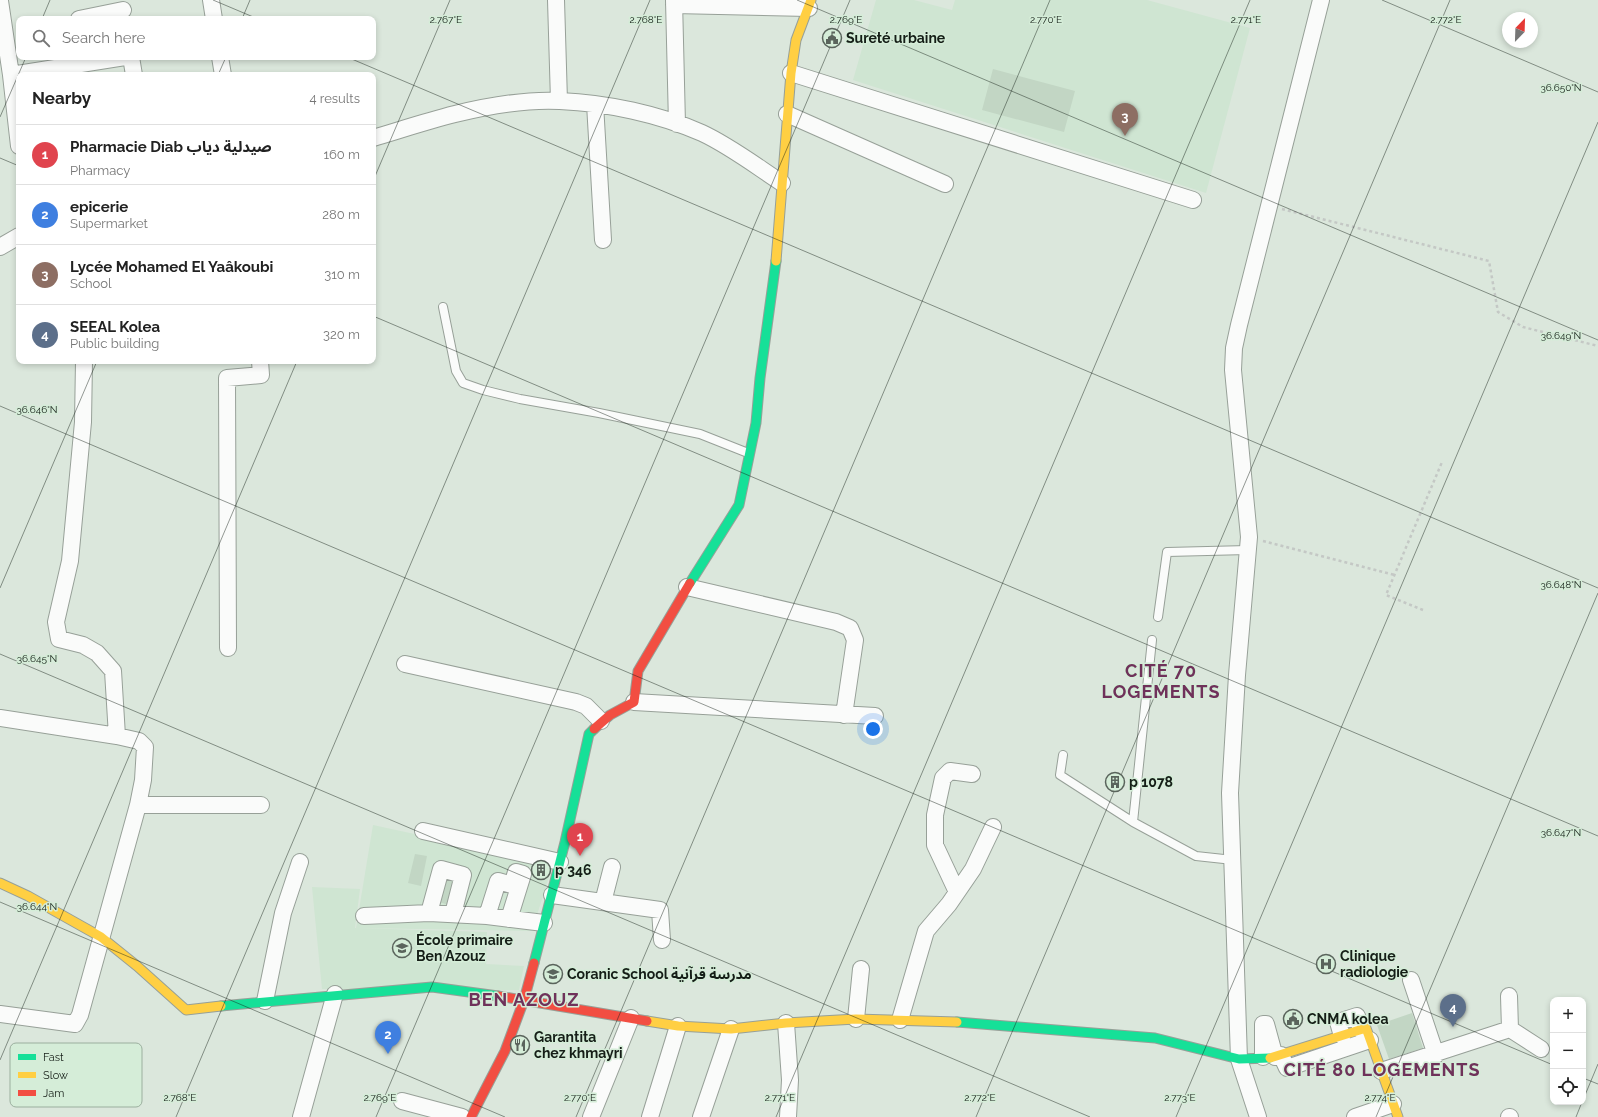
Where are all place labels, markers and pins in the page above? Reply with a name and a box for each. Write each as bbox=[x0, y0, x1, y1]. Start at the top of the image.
public building icon: Sureté urbaine bbox=[821, 27, 843, 49]
place label: Sureté urbaine bbox=[846, 30, 946, 46]
pin: 3 bbox=[1112, 103, 1138, 136]
building icon: p 1078 bbox=[1104, 771, 1126, 793]
place label: p 1078 bbox=[1129, 774, 1173, 790]
pin: 1 bbox=[567, 823, 593, 856]
building icon: p 346 bbox=[530, 859, 552, 881]
place label: p 346 bbox=[555, 862, 592, 878]
place label: École primaire Ben Azouz bbox=[416, 931, 514, 964]
school or university icon: École primaire Ben Azouz bbox=[391, 937, 413, 959]
place label: Clinique radiologie bbox=[1340, 948, 1409, 980]
hospital icon: Clinique radiologie bbox=[1315, 953, 1337, 975]
school or university icon: Coranic School مدرسة قرآنية bbox=[542, 963, 564, 985]
place label: Coranic School مدرسة قرآنية bbox=[567, 966, 752, 983]
pin: 4 bbox=[1440, 994, 1466, 1027]
public building icon: CNMA kolea bbox=[1282, 1008, 1304, 1030]
place label: CNMA kolea bbox=[1307, 1011, 1389, 1027]
pin: 2 bbox=[375, 1021, 401, 1054]
place label: Garantita chez khmayri bbox=[534, 1029, 623, 1061]
restaurant icon: Garantita chez khmayri bbox=[509, 1034, 531, 1056]

